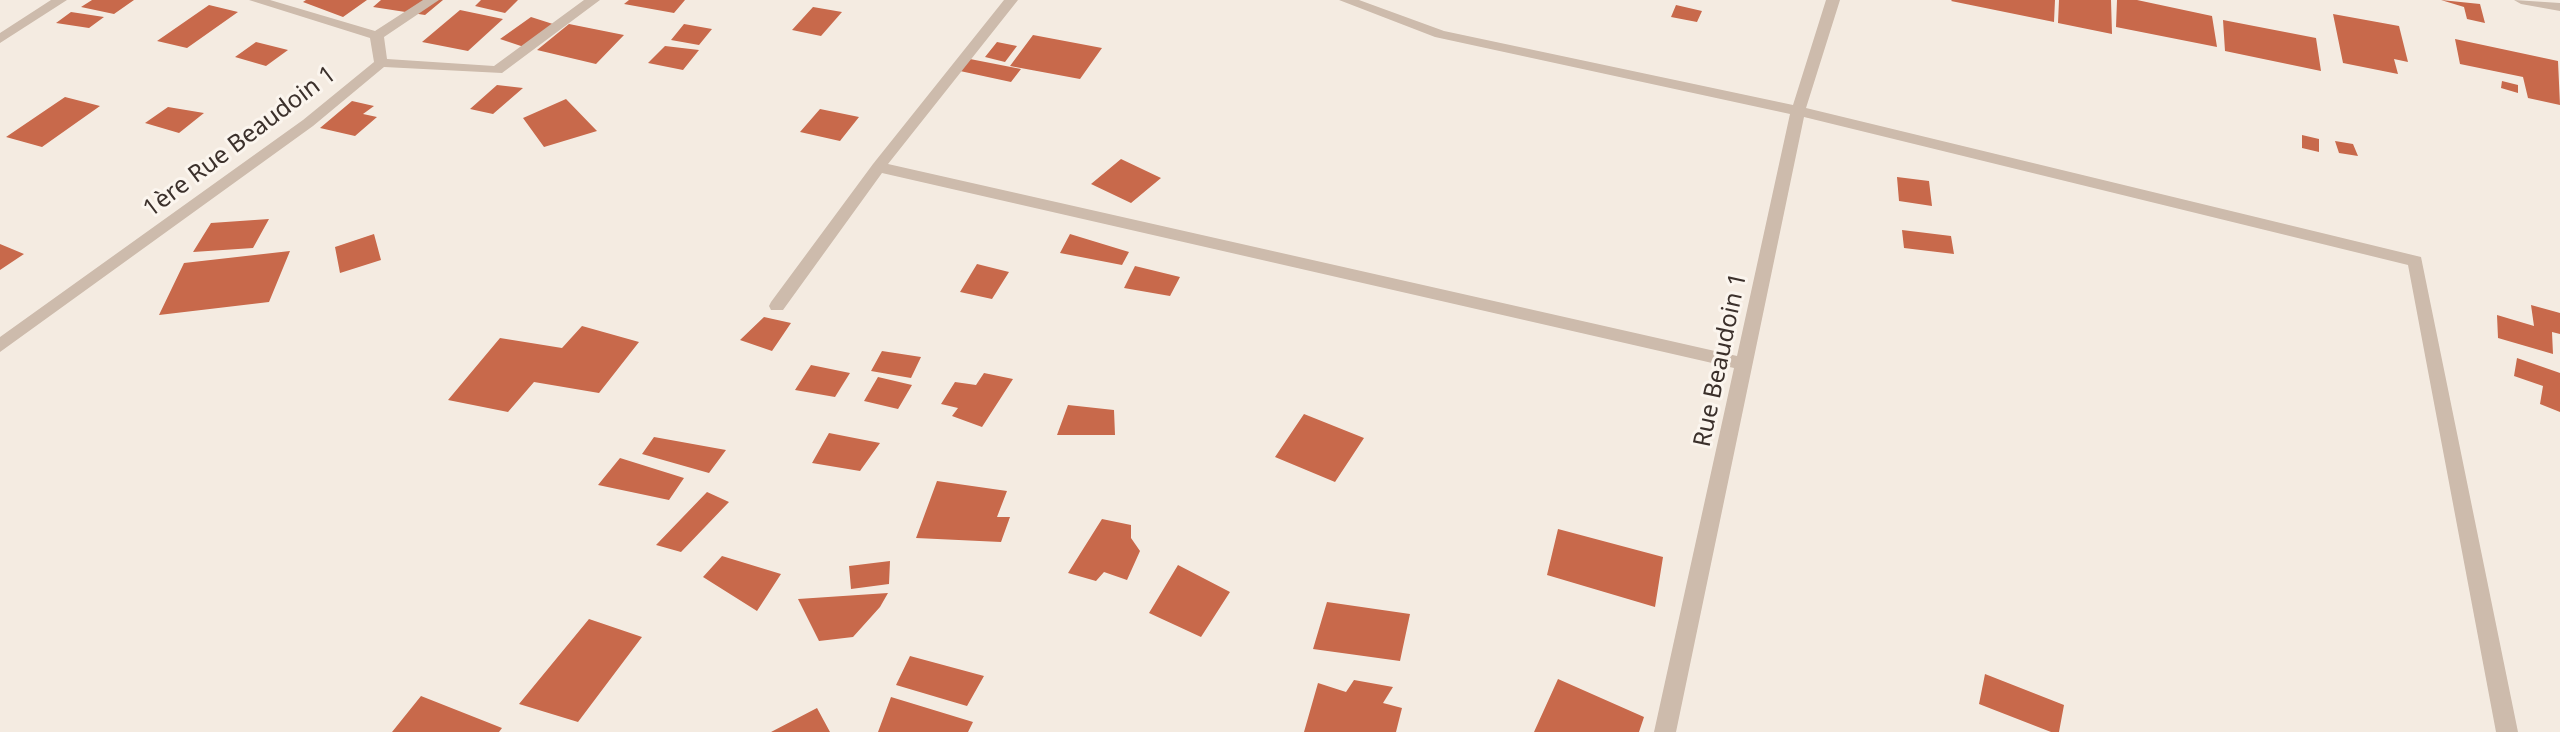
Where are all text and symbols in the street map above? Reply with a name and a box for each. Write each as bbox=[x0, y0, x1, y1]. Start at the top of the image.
street label: 1ère Rue Beaudoin 1 bbox=[138, 60, 342, 224]
street label: Rue Beaudoin 1 bbox=[1688, 270, 1754, 450]

